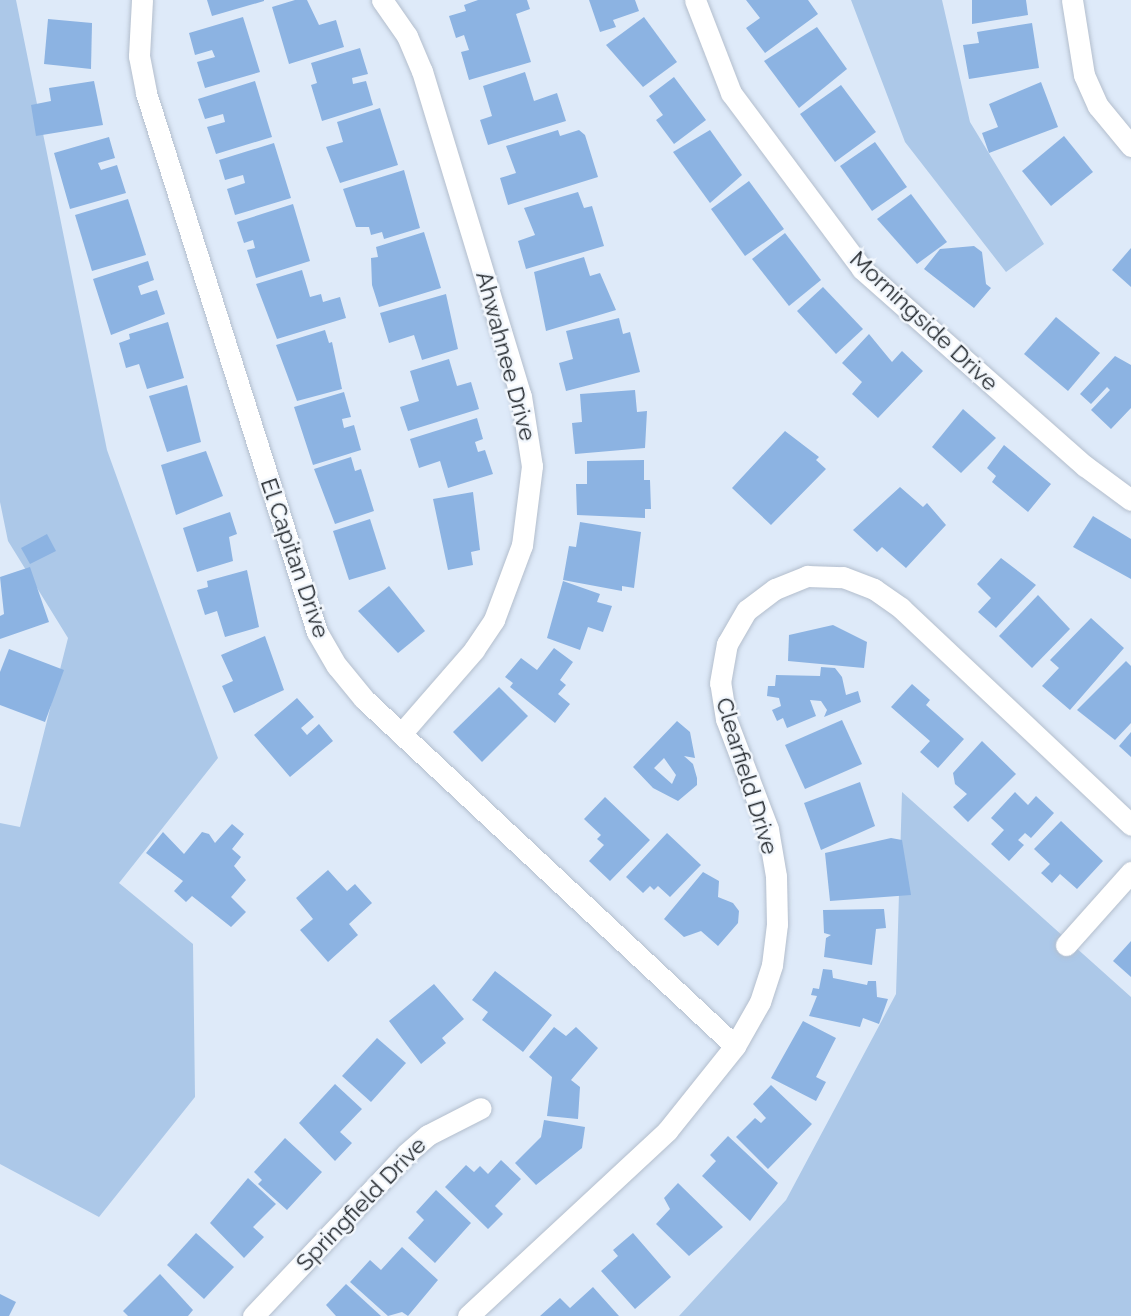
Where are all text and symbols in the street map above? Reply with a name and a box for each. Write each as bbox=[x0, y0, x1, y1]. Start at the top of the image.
street label: Morningside Drive bbox=[844, 245, 1004, 397]
street label: Ahwahnee Drive bbox=[470, 268, 542, 444]
street label: El Capitan Drive bbox=[255, 474, 335, 642]
street label: Clearfield Drive bbox=[710, 694, 784, 858]
street label: Springfield Drive bbox=[290, 1131, 432, 1277]

